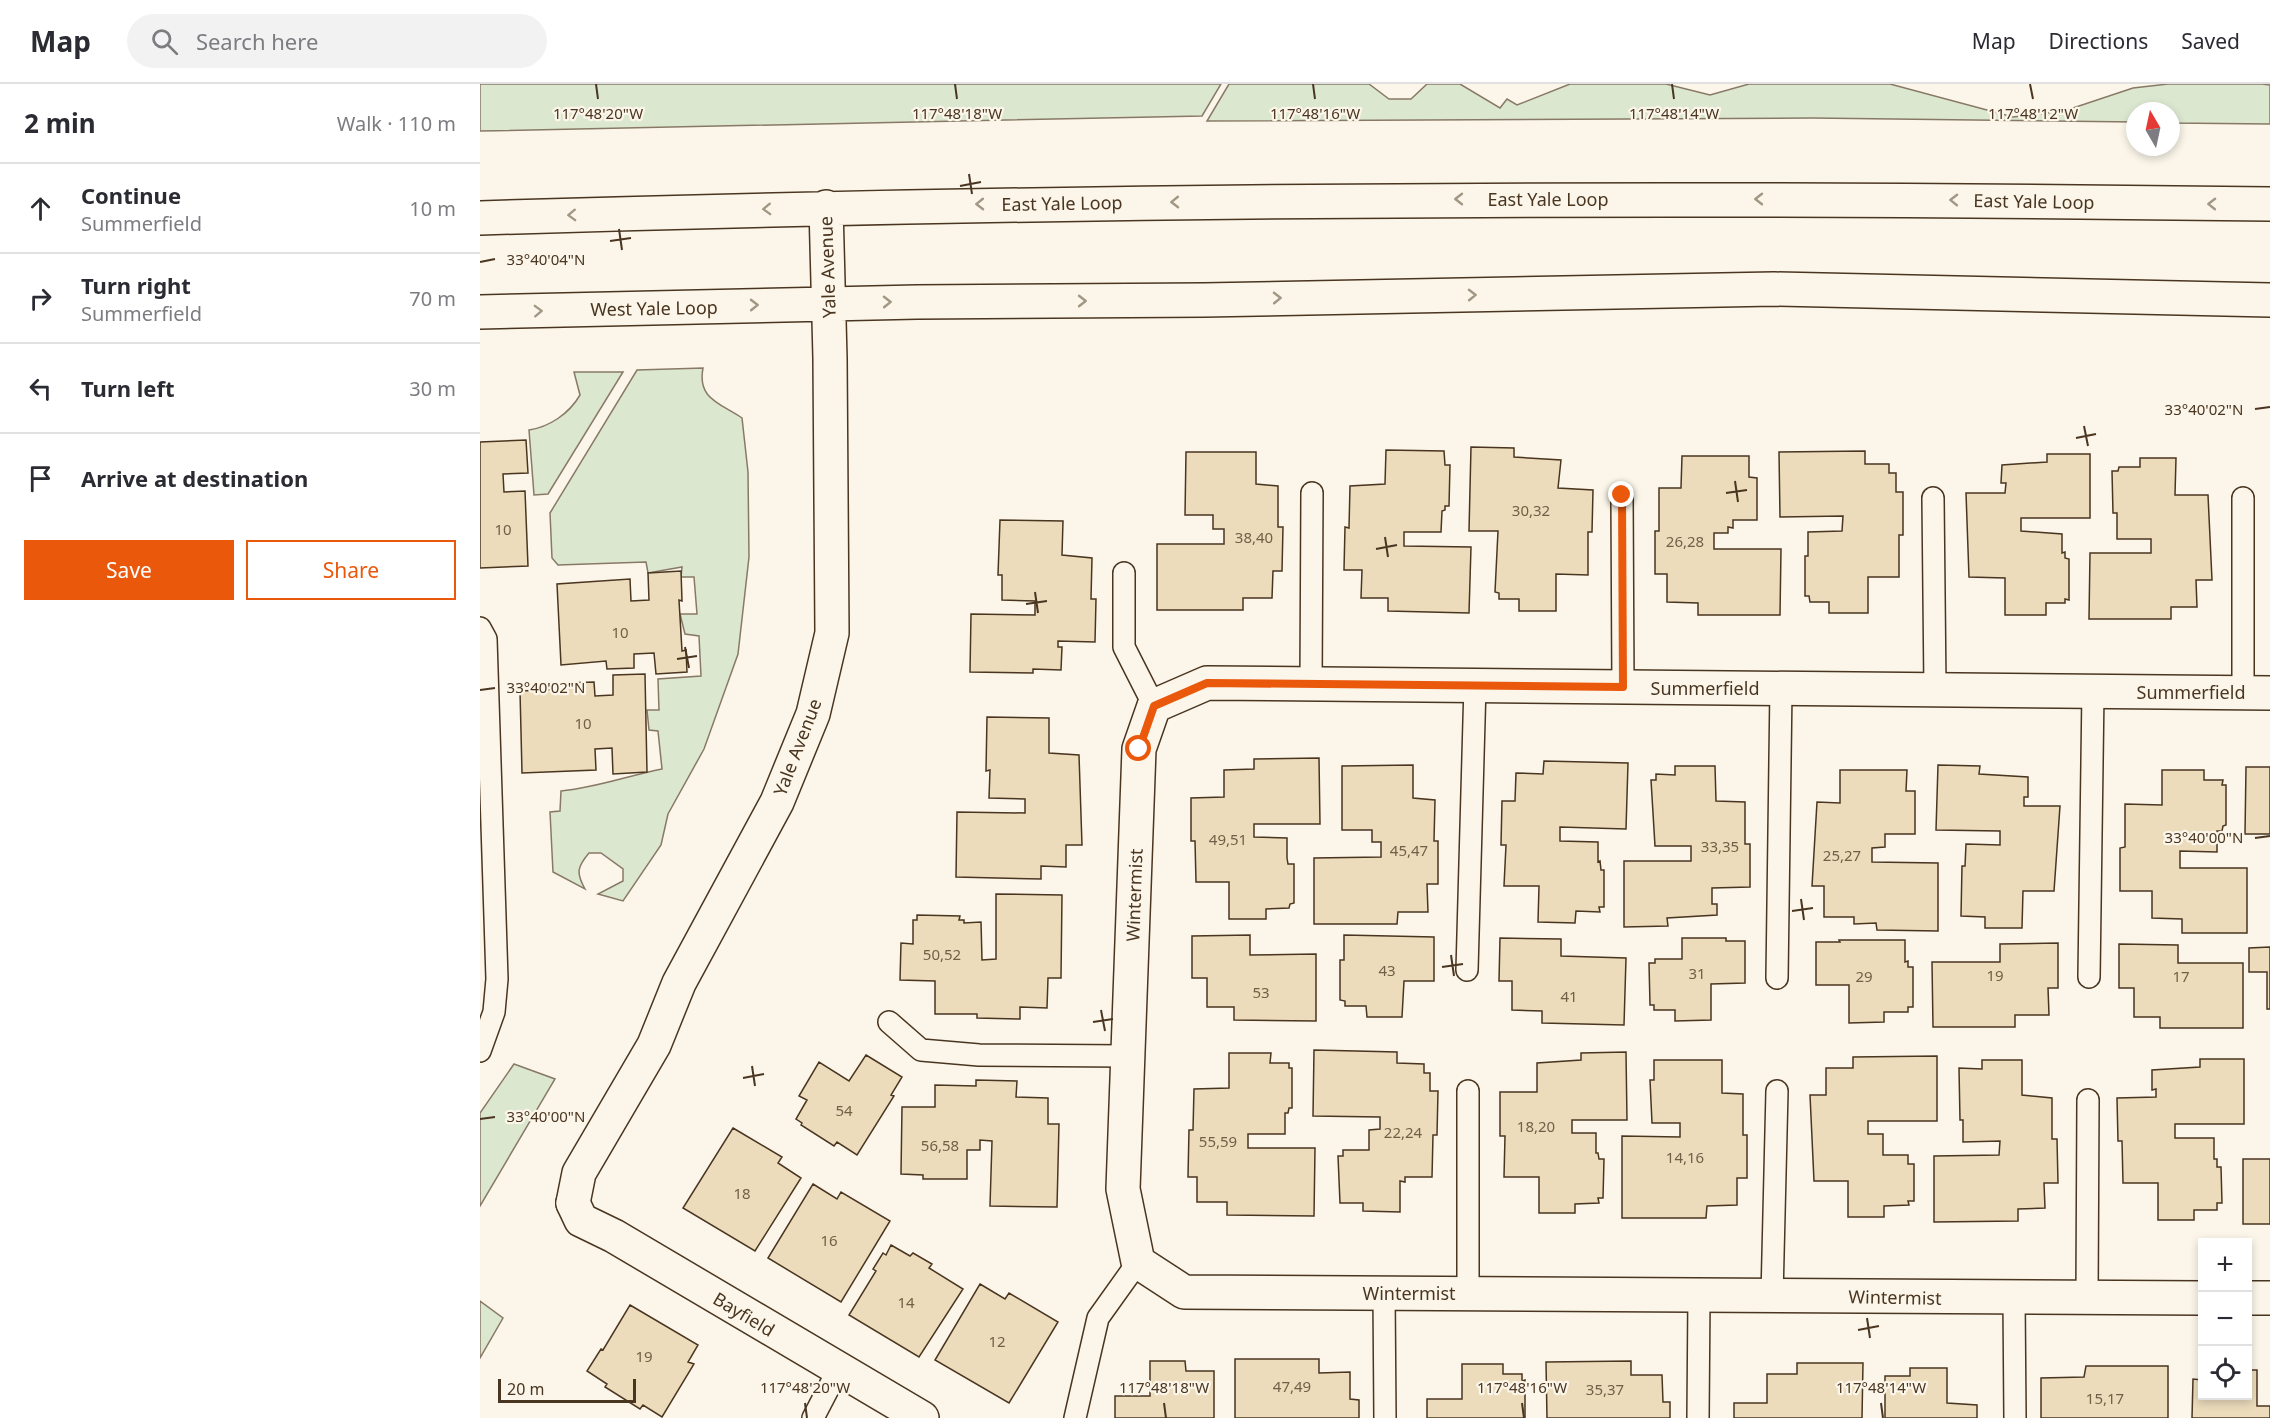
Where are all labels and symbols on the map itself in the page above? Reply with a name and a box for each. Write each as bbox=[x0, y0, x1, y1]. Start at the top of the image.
north arrow bbox=[2126, 102, 2180, 156]
text: 117°48'20"W bbox=[553, 103, 643, 123]
text: 117°48'18"W bbox=[912, 103, 1002, 123]
text: 117°48'16"W bbox=[1270, 103, 1360, 123]
text: 117°48'14"W bbox=[1629, 103, 1719, 123]
text: 117°48'12"W bbox=[1988, 103, 2078, 123]
street label: East Yale Loop bbox=[1487, 187, 1609, 211]
street label: East Yale Loop bbox=[1973, 188, 2095, 214]
street label: East Yale Loop bbox=[1001, 190, 1123, 216]
one-way arrow bbox=[1454, 193, 1463, 205]
one-way arrow bbox=[1754, 193, 1763, 205]
one-way arrow bbox=[1949, 194, 1958, 206]
one-way arrow bbox=[1170, 195, 1179, 208]
one-way arrow bbox=[2207, 197, 2216, 210]
one-way arrow bbox=[975, 198, 984, 210]
one-way arrow bbox=[763, 202, 772, 215]
one-way arrow bbox=[568, 209, 577, 221]
street label: Yale Avenue bbox=[813, 216, 841, 318]
text: 33°40'04"N bbox=[507, 249, 585, 269]
one-way arrow bbox=[1468, 288, 1477, 301]
one-way arrow bbox=[1273, 292, 1282, 305]
street label: West Yale Loop bbox=[590, 295, 718, 321]
one-way arrow bbox=[1078, 295, 1087, 307]
one-way arrow bbox=[883, 296, 892, 309]
one-way arrow bbox=[750, 299, 759, 311]
one-way arrow bbox=[534, 304, 543, 317]
text: 33°40'02"N bbox=[2165, 399, 2243, 419]
route end bbox=[1608, 481, 1634, 507]
house number: 30,32 bbox=[1512, 500, 1550, 520]
house number: 10 bbox=[494, 519, 512, 539]
house number: 38,40 bbox=[1235, 527, 1273, 547]
house number: 26,28 bbox=[1666, 531, 1704, 551]
house number: 10 bbox=[611, 622, 629, 642]
street label: Summerfield bbox=[1651, 676, 1759, 700]
text: 33°40'02"N bbox=[507, 677, 585, 697]
street label: Summerfield bbox=[2137, 680, 2245, 704]
street label: Yale Avenue bbox=[768, 695, 826, 799]
house number: 10 bbox=[574, 713, 592, 733]
route start bbox=[1125, 735, 1151, 761]
text: 33°40'00"N bbox=[2165, 827, 2243, 847]
house number: 49,51 bbox=[1209, 829, 1247, 849]
house number: 33,35 bbox=[1701, 836, 1739, 856]
house number: 45,47 bbox=[1390, 840, 1428, 860]
house number: 25,27 bbox=[1823, 845, 1861, 865]
street label: Wintermist bbox=[1120, 848, 1148, 942]
house number: 50,52 bbox=[923, 944, 961, 964]
house number: 43 bbox=[1378, 960, 1396, 980]
house number: 31 bbox=[1688, 963, 1706, 983]
house number: 19 bbox=[1986, 965, 2004, 985]
house number: 29 bbox=[1855, 966, 1873, 986]
house number: 17 bbox=[2172, 966, 2190, 986]
house number: 53 bbox=[1252, 982, 1270, 1002]
house number: 41 bbox=[1560, 986, 1578, 1006]
house number: 54 bbox=[835, 1100, 853, 1120]
text: 33°40'00"N bbox=[507, 1106, 585, 1126]
house number: 18,20 bbox=[1517, 1116, 1555, 1136]
house number: 22,24 bbox=[1384, 1122, 1423, 1142]
house number: 55,59 bbox=[1199, 1131, 1237, 1151]
house number: 56,58 bbox=[921, 1135, 959, 1155]
house number: 14,16 bbox=[1666, 1147, 1704, 1167]
house number: 18 bbox=[733, 1183, 751, 1203]
house number: 16 bbox=[820, 1230, 838, 1250]
street label: Wintermist bbox=[1362, 1281, 1456, 1305]
street label: Wintermist bbox=[1848, 1284, 1942, 1310]
street label: Bayfield bbox=[709, 1286, 779, 1342]
house number: 14 bbox=[897, 1292, 915, 1312]
house number: 12 bbox=[988, 1331, 1006, 1351]
house number: 19 bbox=[635, 1346, 653, 1366]
scale bar bbox=[498, 1376, 636, 1404]
house number: 47,49 bbox=[1273, 1376, 1311, 1396]
text: 117°48'20"W bbox=[760, 1377, 850, 1397]
text: 117°48'18"W bbox=[1119, 1377, 1209, 1397]
text: 117°48'16"W bbox=[1477, 1377, 1567, 1397]
text: 117°48'14"W bbox=[1836, 1377, 1926, 1397]
house number: 35,37 bbox=[1586, 1379, 1624, 1399]
house number: 15,17 bbox=[2086, 1388, 2124, 1408]

